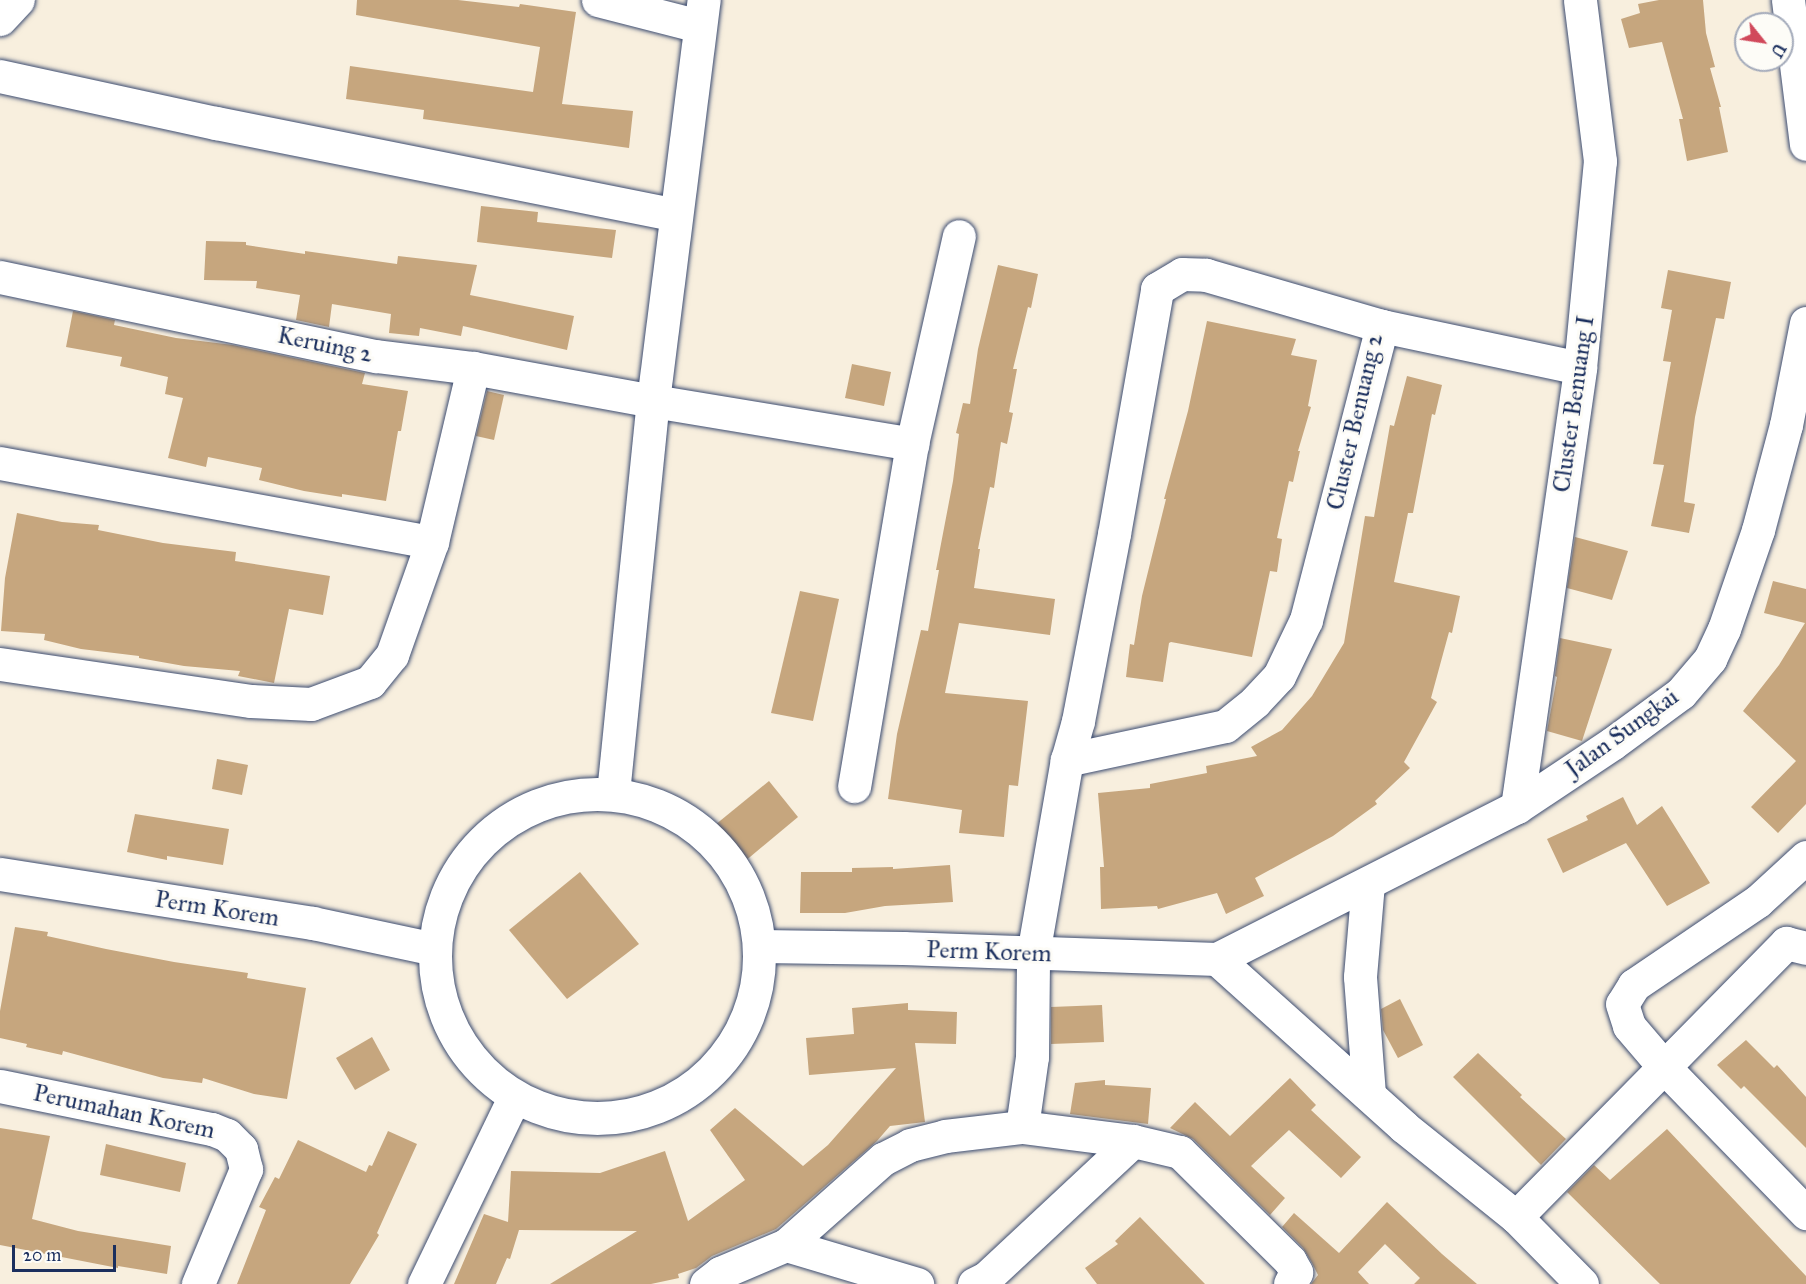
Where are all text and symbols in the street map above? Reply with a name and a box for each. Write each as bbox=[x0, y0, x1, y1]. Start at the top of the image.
north arrow bbox=[1734, 12, 1794, 72]
text: U bbox=[1767, 40, 1790, 60]
street label: Cluster Benuang I bbox=[1547, 314, 1601, 494]
street label: Keruing 2 bbox=[275, 321, 375, 369]
street label: Cluster Benuang 2 bbox=[1321, 331, 1389, 513]
street label: Jalan Sungkai bbox=[1560, 682, 1684, 784]
street label: Perm Korem bbox=[153, 885, 281, 933]
street label: Perm Korem bbox=[926, 935, 1052, 969]
street label: Perumahan Korem bbox=[31, 1079, 217, 1145]
scale bar bbox=[15, 1233, 118, 1271]
text: 20 m bbox=[23, 1244, 61, 1266]

